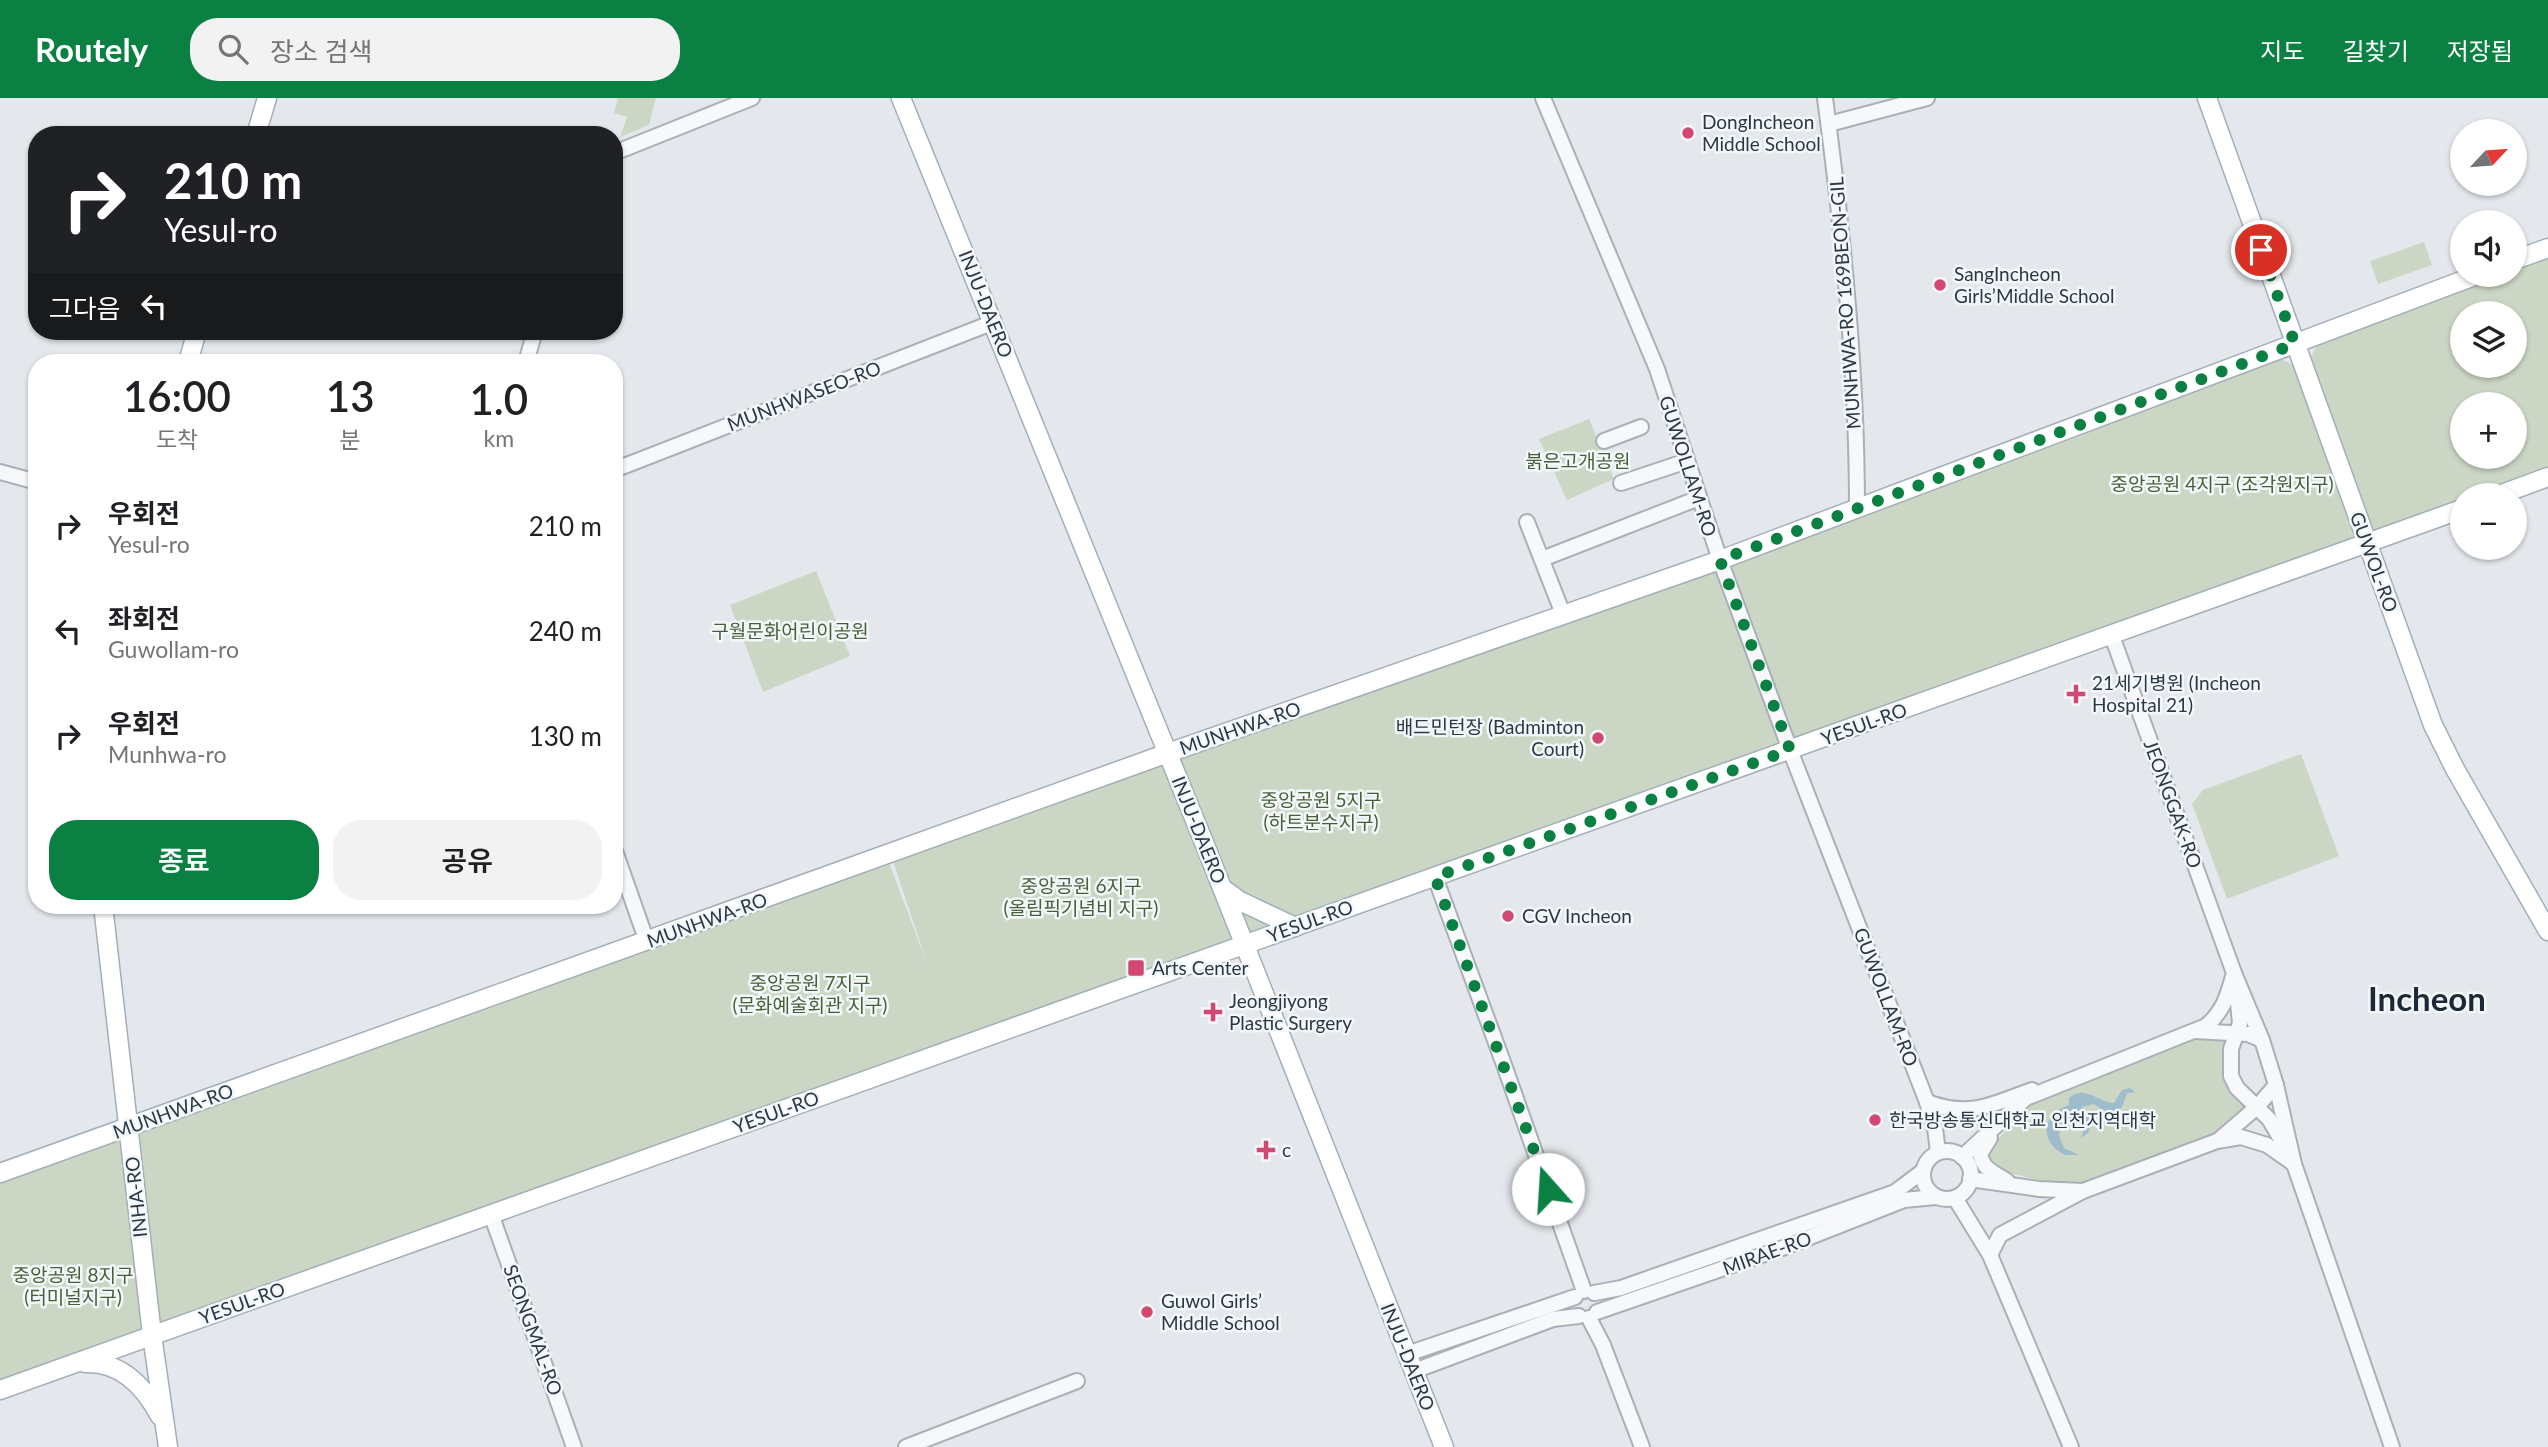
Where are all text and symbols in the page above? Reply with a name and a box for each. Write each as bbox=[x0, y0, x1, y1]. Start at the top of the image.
search box bbox=[190, 18, 680, 81]
text: Routely bbox=[35, 29, 148, 69]
icon: search bbox=[214, 30, 252, 68]
text: 장소 검색 bbox=[270, 35, 372, 67]
text: 지도 bbox=[2260, 36, 2305, 65]
text: 길찾기 bbox=[2343, 36, 2409, 65]
text: 저장됨 bbox=[2447, 36, 2513, 65]
place label: DongIncheon Middle School bbox=[1702, 110, 1821, 155]
north arrow bbox=[2450, 119, 2527, 196]
map controls bbox=[2450, 119, 2527, 560]
marker: DongIncheon Middle School bbox=[1680, 125, 1696, 141]
text: 210 m bbox=[164, 151, 302, 209]
icon: right bbox=[49, 154, 140, 245]
street label: MUNHWA-RO 169BEON-GIL bbox=[1824, 176, 1865, 430]
text: Yesul-ro bbox=[164, 210, 278, 249]
button: sound bbox=[2450, 210, 2527, 287]
pin bbox=[2231, 220, 2291, 280]
icon: arrive bbox=[2242, 231, 2280, 269]
street label: INJU-DAERO bbox=[954, 247, 1018, 361]
place label: SangIncheon Girls’Middle School bbox=[1954, 262, 2115, 307]
marker: SangIncheon Girls’Middle School bbox=[1932, 277, 1948, 293]
icon: left bbox=[135, 287, 173, 325]
text: 그다음 bbox=[49, 292, 121, 324]
button: layers bbox=[2450, 301, 2527, 378]
street label: MUNHWASEO-RO bbox=[724, 356, 884, 435]
text: 16:00 bbox=[123, 371, 231, 421]
text: 13 bbox=[326, 371, 375, 421]
text: 1.0 bbox=[469, 374, 528, 424]
button: + bbox=[2450, 392, 2527, 469]
street label: GUWOLLAM-RO bbox=[1655, 393, 1722, 539]
text: km bbox=[483, 424, 514, 452]
text: 도착 bbox=[156, 425, 198, 453]
text: 분 bbox=[340, 425, 361, 453]
park label: 붉은고개공원 bbox=[1526, 449, 1630, 472]
park label: 중앙공원 4지구 (조각원지구) bbox=[2110, 472, 2334, 495]
button: − bbox=[2450, 483, 2527, 560]
text: 우회전 bbox=[108, 497, 180, 529]
icon: right bbox=[49, 507, 87, 545]
street label: GUWOL-RO bbox=[2346, 509, 2403, 615]
text: 210 m bbox=[529, 510, 602, 542]
text: Yesul-ro bbox=[108, 530, 190, 558]
text: 좌회전 bbox=[108, 602, 180, 634]
icon: left bbox=[49, 612, 87, 650]
text: 240 m bbox=[529, 615, 602, 647]
park label: 구월문화어린이공원 bbox=[711, 619, 869, 642]
text: Guwollam-ro bbox=[108, 635, 239, 663]
place label: 21세기병원 (Incheon Hospital 21) bbox=[2092, 671, 2261, 716]
marker: 21세기병원 (Incheon Hospital 21) bbox=[2066, 684, 2086, 704]
street label: MUNHWA-RO bbox=[1176, 696, 1303, 759]
street label: YESUL-RO bbox=[1818, 697, 1910, 750]
text: 우회전 bbox=[108, 707, 180, 739]
place label: 배드민턴장 (Badminton Court) bbox=[1396, 715, 1584, 760]
icon: right bbox=[49, 717, 87, 755]
text: 130 m bbox=[529, 720, 602, 752]
marker: 배드민턴장 (Badminton Court) bbox=[1590, 730, 1606, 746]
street label: JEONGGAK-RO bbox=[2140, 736, 2207, 871]
text: Munhwa-ro bbox=[108, 740, 226, 768]
street label: INJU-DAERO bbox=[1167, 773, 1231, 887]
park label: 중앙공원 5지구 (하트분수지구) bbox=[1261, 788, 1381, 833]
button: 종료 bbox=[49, 820, 319, 900]
button: 공유 bbox=[333, 820, 602, 900]
park label: 중앙공원 6지구 (올림픽기념비 지구) bbox=[1004, 874, 1158, 919]
street label: MUNHWA-RO bbox=[644, 887, 770, 952]
street label: YESUL-RO bbox=[1264, 894, 1356, 947]
place label: CGV Incheon bbox=[1522, 904, 1632, 927]
marker: CGV Incheon bbox=[1500, 908, 1516, 924]
street label: GUWOLLAM-RO bbox=[1849, 924, 1923, 1069]
place label: Arts Center bbox=[1152, 956, 1248, 979]
marker: Arts Center bbox=[1126, 958, 1146, 978]
park label: 중앙공원 7지구 (문화예술회관 지구) bbox=[733, 971, 887, 1016]
district label: Incheon bbox=[2368, 978, 2486, 1018]
place label: Jeongjiyong Plastic Surgery bbox=[1229, 989, 1352, 1034]
marker: Jeongjiyong Plastic Surgery bbox=[1203, 1002, 1223, 1022]
street label: MUNHWA-RO bbox=[110, 1078, 236, 1143]
street label: YESUL-RO bbox=[730, 1085, 822, 1138]
place label: 한국방송통신대학교 인천지역대학 bbox=[1889, 1108, 2157, 1131]
marker: 한국방송통신대학교 인천지역대학 bbox=[1867, 1112, 1883, 1128]
place label: c bbox=[1282, 1138, 1291, 1161]
marker: c bbox=[1256, 1140, 1276, 1160]
position arrow bbox=[1511, 1152, 1585, 1226]
street label: INHA-RO bbox=[120, 1155, 151, 1239]
street label: MIRAE-RO bbox=[1719, 1226, 1814, 1279]
street label: SEONGMAL-RO bbox=[499, 1261, 568, 1398]
park label: 중앙공원 8지구 (터미널지구) bbox=[13, 1263, 133, 1308]
street label: YESUL-RO bbox=[196, 1276, 288, 1329]
place label: Guwol Girls’ Middle School bbox=[1161, 1289, 1280, 1334]
street label: INJU-DAERO bbox=[1376, 1300, 1440, 1414]
marker: Guwol Girls’ Middle School bbox=[1139, 1304, 1155, 1320]

